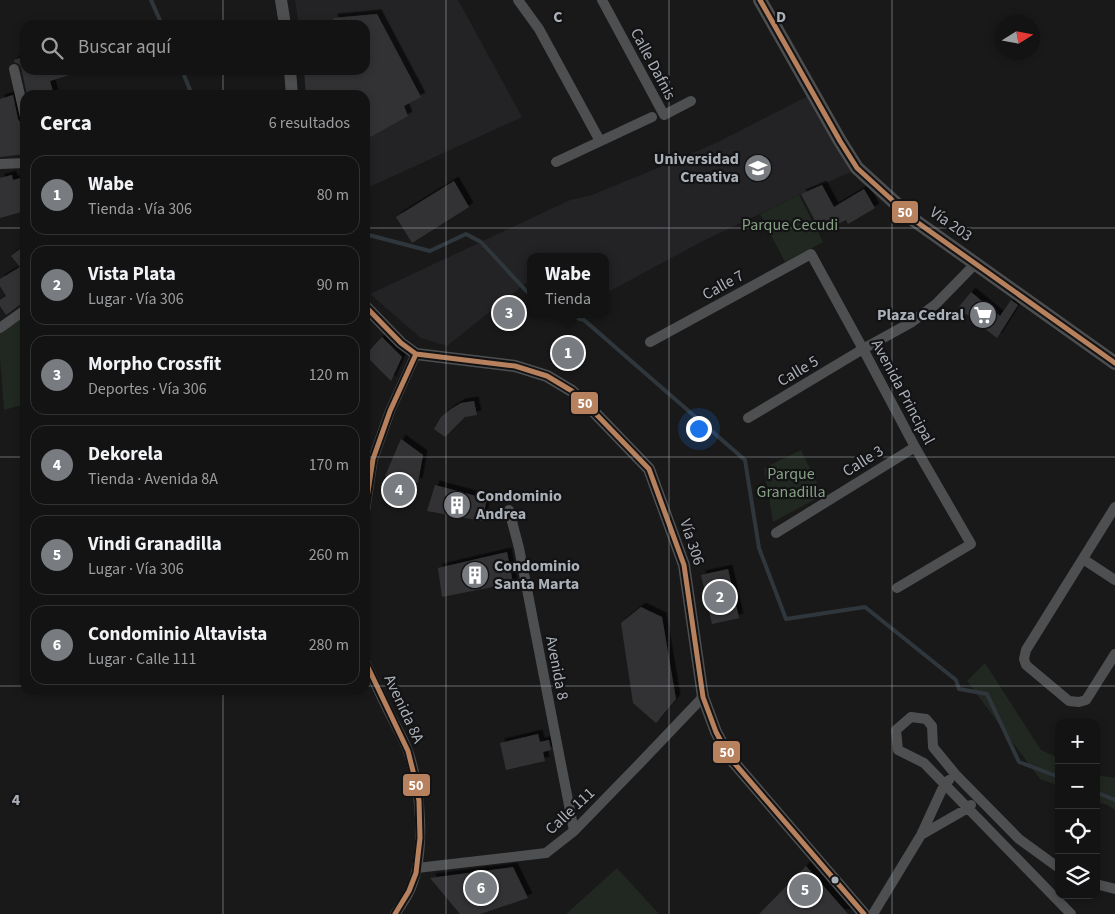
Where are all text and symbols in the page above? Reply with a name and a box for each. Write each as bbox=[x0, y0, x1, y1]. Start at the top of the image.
text: C bbox=[553, 6, 563, 28]
text: D bbox=[776, 6, 786, 28]
north arrow bbox=[995, 15, 1040, 60]
search box bbox=[20, 20, 370, 75]
street label: Calle Dafnis bbox=[625, 24, 681, 104]
icon: search bbox=[38, 34, 66, 62]
text: Buscar aquí bbox=[78, 34, 171, 61]
text: Cerca bbox=[40, 108, 92, 138]
text: 6 resultados bbox=[269, 112, 350, 134]
place label: Universidad Creativa bbox=[654, 148, 739, 188]
school or university icon: Universidad Creativa bbox=[743, 153, 773, 183]
text: Wabe bbox=[88, 171, 134, 198]
text: 1 bbox=[53, 184, 61, 206]
text: 80 m bbox=[317, 184, 349, 206]
text: Tienda · Vía 306 bbox=[88, 198, 192, 220]
line badge: 50 bbox=[891, 200, 919, 224]
street label: Vía 203 bbox=[925, 201, 977, 247]
text: 50 bbox=[898, 203, 912, 223]
park label: Parque Cecudi bbox=[742, 214, 838, 236]
popup bbox=[527, 253, 609, 318]
text: Vista Plata bbox=[88, 261, 176, 288]
text: Wabe bbox=[545, 261, 591, 288]
street label: Calle 7 bbox=[698, 265, 748, 305]
text: 2 bbox=[53, 274, 61, 296]
text: 90 m bbox=[317, 274, 349, 296]
text: Lugar · Vía 306 bbox=[88, 288, 184, 310]
text: Tienda bbox=[545, 288, 591, 310]
pin: 3 bbox=[493, 294, 525, 332]
supermarket icon: Plaza Cedral bbox=[968, 300, 998, 330]
place label: Plaza Cedral bbox=[877, 304, 964, 326]
pin: 1 bbox=[552, 334, 584, 372]
street label: Avenida Principal bbox=[866, 336, 940, 448]
street label: Calle 5 bbox=[773, 350, 823, 392]
text: Morpho Crossfit bbox=[88, 351, 221, 378]
text: 3 bbox=[53, 364, 61, 386]
text: 120 m bbox=[309, 364, 349, 386]
text: Deportes · Vía 306 bbox=[88, 378, 207, 400]
line badge: 50 bbox=[570, 391, 599, 415]
text: 50 bbox=[578, 394, 592, 414]
your location bbox=[686, 416, 712, 442]
street label: Calle 3 bbox=[838, 440, 888, 482]
text: Dekorela bbox=[88, 441, 163, 468]
text: 4 bbox=[53, 454, 61, 476]
text: 170 m bbox=[309, 454, 349, 476]
park label: Parque Granadilla bbox=[757, 463, 825, 503]
text: Tienda · Avenida 8A bbox=[88, 468, 218, 490]
pin: 4 bbox=[383, 471, 415, 509]
place label: Condominio Andrea bbox=[475, 485, 562, 525]
building icon: Condominio Andrea bbox=[442, 490, 472, 520]
street label: Vía 306 bbox=[674, 516, 710, 568]
text: Vindi Granadilla bbox=[88, 531, 222, 558]
text: 5 bbox=[53, 544, 61, 566]
text: 260 m bbox=[309, 544, 349, 566]
place label: Condominio Santa Marta bbox=[494, 555, 580, 595]
text: Lugar · Vía 306 bbox=[88, 558, 184, 580]
building icon: Condominio Santa Marta bbox=[460, 560, 490, 590]
pin: 2 bbox=[704, 578, 736, 616]
text: Condominio Altavista bbox=[88, 621, 267, 648]
text: 6 bbox=[53, 634, 61, 656]
text: 280 m bbox=[309, 634, 349, 656]
street label: Avenida 8 bbox=[540, 634, 574, 702]
text: Lugar · Calle 111 bbox=[88, 648, 196, 670]
street label: Avenida 8A bbox=[379, 671, 430, 747]
map controls bbox=[1055, 719, 1100, 899]
button: + bbox=[1055, 719, 1100, 764]
line badge: 50 bbox=[712, 740, 741, 764]
text: 50 bbox=[720, 743, 734, 763]
button: − bbox=[1055, 764, 1100, 809]
line badge: 50 bbox=[402, 773, 431, 797]
text: 50 bbox=[409, 776, 423, 796]
street label: Calle 111 bbox=[540, 782, 600, 840]
text: 4 bbox=[12, 789, 21, 811]
button: locate bbox=[1055, 809, 1100, 854]
button: layers bbox=[1055, 854, 1100, 899]
pin: 6 bbox=[465, 869, 497, 907]
pin: 5 bbox=[789, 871, 821, 909]
unlabelled marker bbox=[830, 875, 840, 885]

